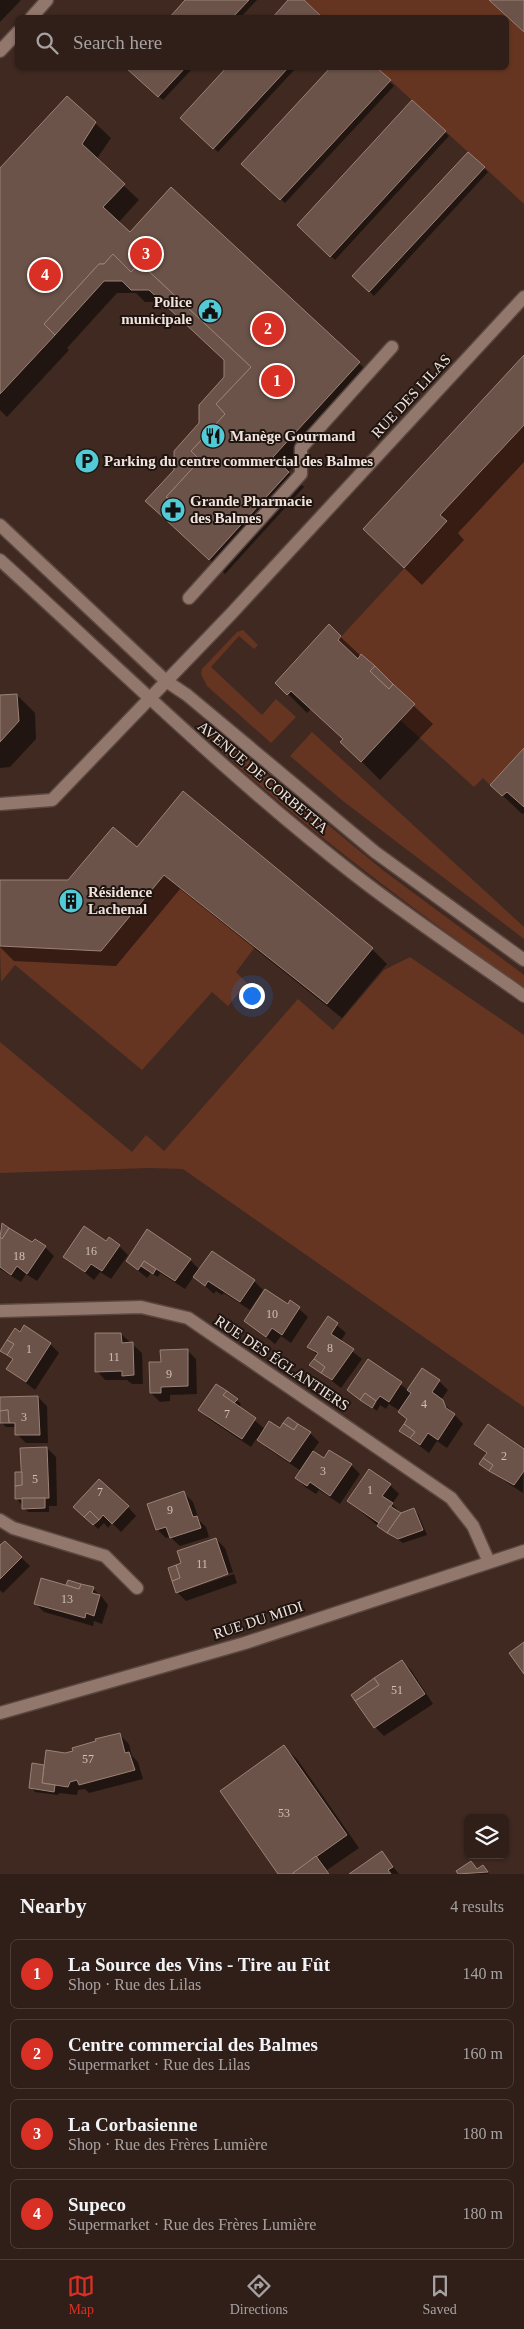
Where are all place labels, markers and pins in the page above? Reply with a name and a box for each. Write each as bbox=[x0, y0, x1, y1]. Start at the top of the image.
pin: 3 bbox=[130, 235, 162, 273]
pin: 4 bbox=[29, 256, 61, 294]
place label: Police municipale bbox=[121, 294, 192, 327]
public building icon: Police municipale bbox=[197, 298, 223, 324]
pin: 2 bbox=[252, 310, 284, 348]
pin: 1 bbox=[261, 362, 293, 400]
restaurant icon: Manège Gourmand bbox=[200, 423, 226, 449]
place label: Manège Gourmand bbox=[230, 428, 356, 444]
parking icon: Parking du centre commercial des Balmes bbox=[74, 448, 100, 474]
place label: Parking du centre commercial des Balmes bbox=[104, 453, 373, 469]
place label: Grande Pharmacie des Balmes bbox=[190, 493, 312, 526]
pharmacy icon: Grande Pharmacie des Balmes bbox=[160, 497, 186, 523]
place label: Résidence Lachenal bbox=[88, 884, 152, 917]
building icon: Résidence Lachenal bbox=[58, 888, 84, 914]

